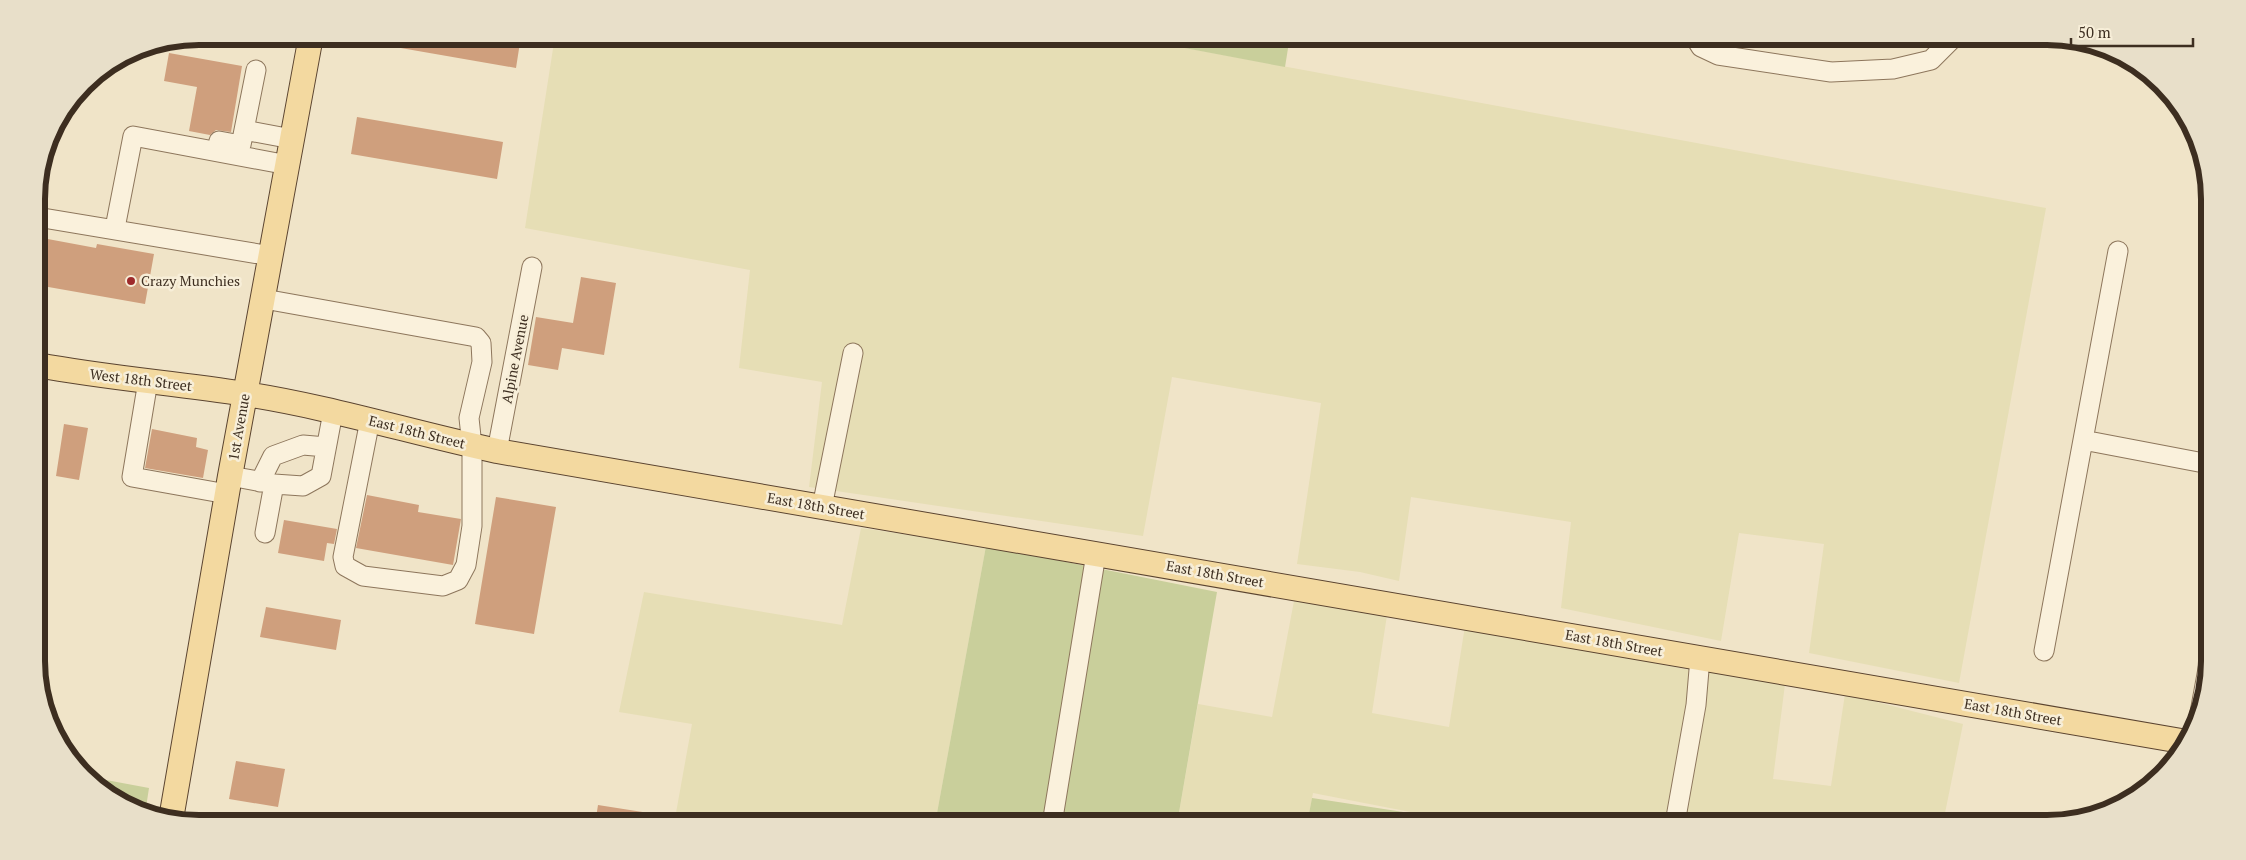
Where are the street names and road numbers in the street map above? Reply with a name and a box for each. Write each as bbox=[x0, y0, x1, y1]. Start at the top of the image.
street label: Alpine Avenue bbox=[497, 313, 532, 405]
street label: West 18th Street bbox=[89, 364, 194, 395]
street label: 1st Avenue bbox=[223, 392, 254, 462]
street label: East 18th Street bbox=[367, 410, 468, 453]
street label: East 18th Street bbox=[766, 488, 867, 524]
street label: East 18th Street bbox=[1165, 556, 1266, 592]
street label: East 18th Street bbox=[1564, 625, 1665, 661]
street label: East 18th Street bbox=[1963, 694, 2064, 730]

